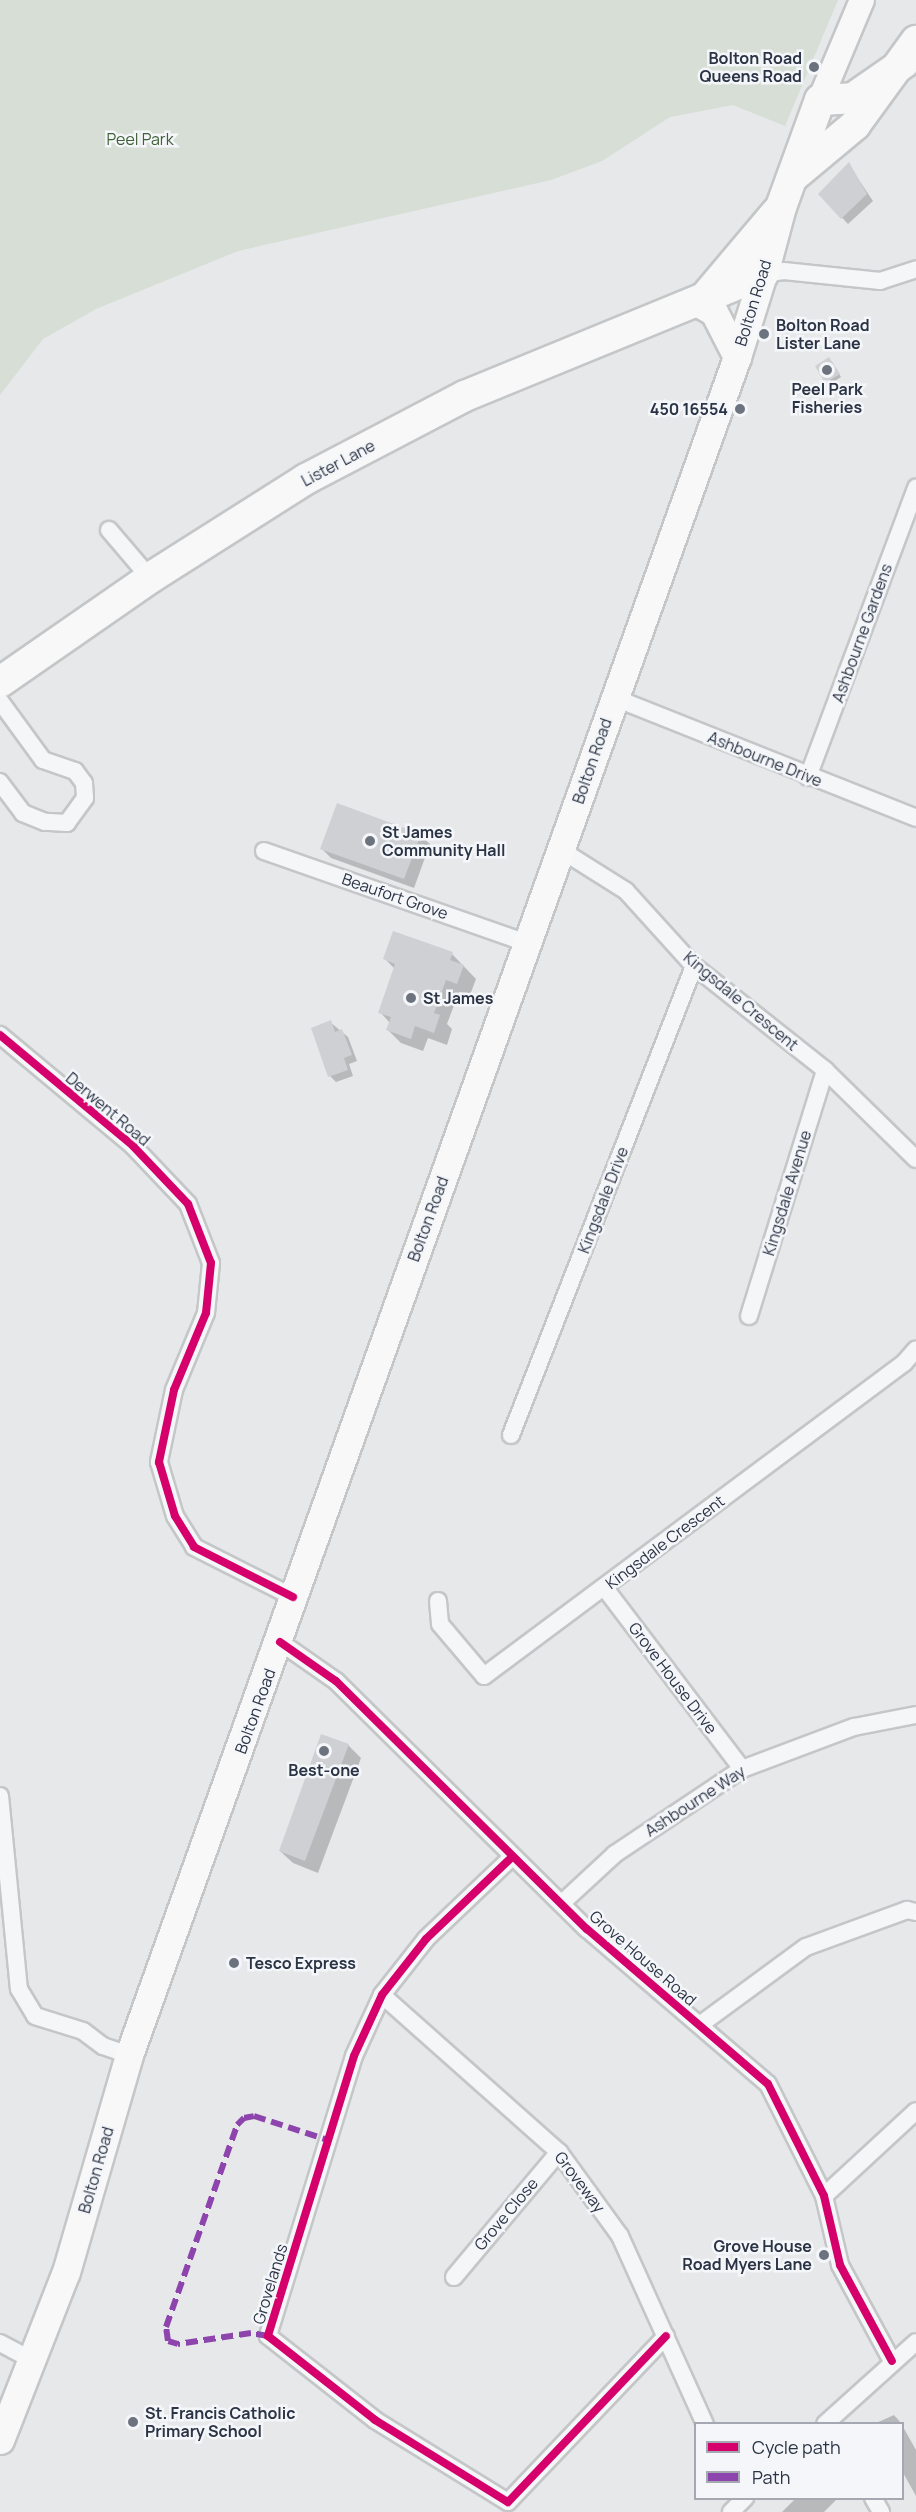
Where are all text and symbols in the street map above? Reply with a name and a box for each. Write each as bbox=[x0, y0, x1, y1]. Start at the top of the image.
place label: Bolton Road Queens Road bbox=[700, 48, 802, 86]
marker: Bolton Road Queens Road bbox=[807, 60, 821, 74]
park label: Peel Park bbox=[106, 129, 174, 149]
street label: Bolton Road bbox=[731, 258, 775, 348]
place label: Bolton Road Lister Lane bbox=[776, 315, 870, 353]
marker: Bolton Road Lister Lane bbox=[757, 327, 771, 341]
marker: Peel Park Fisheries bbox=[820, 363, 834, 377]
place label: Peel Park Fisheries bbox=[791, 379, 863, 417]
place label: 450 16554 bbox=[650, 399, 728, 419]
marker: 450 16554 bbox=[733, 402, 747, 416]
street label: Lister Lane bbox=[298, 436, 378, 490]
street label: Ashbourne Gardens bbox=[828, 561, 896, 705]
street label: Bolton Road bbox=[568, 716, 616, 806]
street label: Ashbourne Drive bbox=[705, 727, 825, 791]
place label: St James Community Hall bbox=[382, 822, 506, 860]
marker: St James Community Hall bbox=[363, 834, 377, 848]
street label: Beaufort Grove bbox=[340, 869, 450, 923]
street label: Kingsdale Crescent bbox=[680, 947, 802, 1055]
place label: St James bbox=[423, 988, 493, 1008]
marker: St James bbox=[404, 991, 418, 1005]
street label: Derwent Road bbox=[62, 1068, 154, 1150]
street label: Kingsdale Avenue bbox=[759, 1128, 815, 1258]
street label: Kingsdale Drive bbox=[574, 1144, 632, 1256]
street label: Bolton Road bbox=[404, 1174, 452, 1264]
street label: Kingsdale Crescent bbox=[602, 1491, 728, 1593]
street label: Grove House Drive bbox=[625, 1618, 721, 1738]
street label: Bolton Road bbox=[231, 1666, 279, 1756]
marker: Best-one bbox=[317, 1744, 331, 1758]
place label: Best-one bbox=[288, 1760, 360, 1780]
street label: Ashbourne Way bbox=[641, 1762, 749, 1840]
street label: Grove House Road bbox=[586, 1906, 700, 2010]
place label: Tesco Express bbox=[246, 1953, 356, 1973]
marker: Tesco Express bbox=[227, 1956, 241, 1970]
street label: Bolton Road bbox=[74, 2124, 118, 2216]
street label: Groveway bbox=[551, 2148, 609, 2216]
street label: Grove Close bbox=[470, 2174, 542, 2254]
place label: Grove House Road Myers Lane bbox=[682, 2236, 812, 2274]
street label: Grovelands bbox=[249, 2241, 291, 2327]
marker: Grove House Road Myers Lane bbox=[817, 2248, 831, 2262]
place label: St. Francis Catholic Primary School bbox=[145, 2403, 296, 2441]
marker: St. Francis Catholic Primary School bbox=[126, 2415, 140, 2429]
legend bbox=[694, 2422, 904, 2500]
text: Cycle path bbox=[752, 2435, 841, 2459]
text: Path bbox=[752, 2465, 790, 2489]

